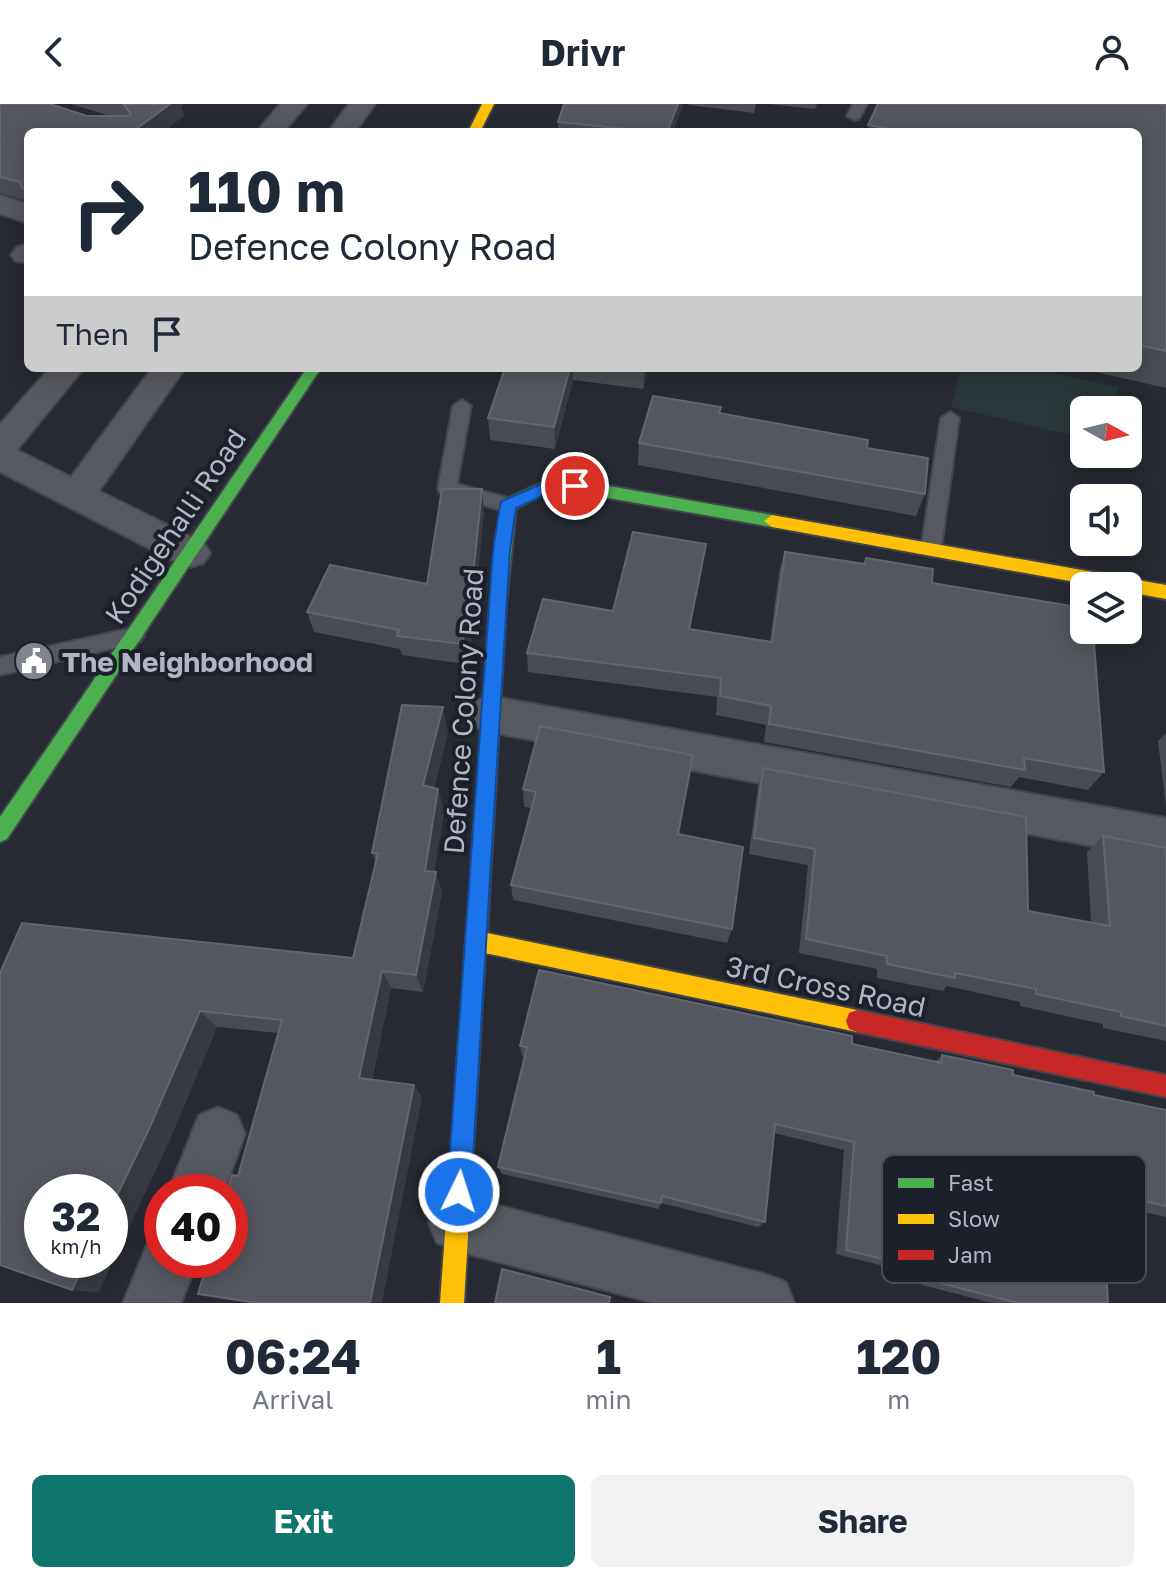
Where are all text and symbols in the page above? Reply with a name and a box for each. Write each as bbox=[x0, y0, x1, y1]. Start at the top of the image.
icon: back bbox=[32, 30, 76, 74]
icon: person bbox=[1090, 30, 1134, 74]
text: Drivr bbox=[540, 31, 626, 74]
text: 110 m bbox=[188, 157, 345, 224]
icon: right bbox=[56, 160, 160, 264]
text: Defence Colony Road bbox=[188, 225, 557, 268]
icon: arrive bbox=[145, 312, 189, 356]
text: Then bbox=[56, 316, 129, 352]
north arrow bbox=[1070, 396, 1142, 468]
map controls bbox=[1070, 396, 1142, 644]
street label: Kodigehalli Road bbox=[98, 422, 252, 630]
pin bbox=[541, 452, 609, 520]
icon: arrive bbox=[553, 464, 597, 508]
button: sound bbox=[1070, 484, 1142, 556]
street label: Defence Colony Road bbox=[437, 567, 489, 855]
button: layers bbox=[1070, 572, 1142, 644]
public building icon: The Neighborhood bbox=[13, 640, 55, 682]
place label: The Neighborhood bbox=[62, 645, 313, 678]
street label: 3rd Cross Road bbox=[723, 949, 929, 1023]
position arrow bbox=[417, 1150, 501, 1234]
legend bbox=[882, 1155, 1146, 1283]
text: Fast bbox=[948, 1169, 994, 1196]
speed limit sign: 40 bbox=[144, 1174, 248, 1278]
text: 32 bbox=[52, 1192, 100, 1240]
text: Slow bbox=[948, 1205, 1000, 1232]
text: km/h bbox=[51, 1234, 101, 1258]
text: Jam bbox=[948, 1241, 992, 1268]
text: 06:24 bbox=[225, 1327, 361, 1385]
text: 1 bbox=[596, 1327, 621, 1385]
text: 120 bbox=[856, 1327, 941, 1385]
text: Arrival bbox=[252, 1384, 334, 1415]
text: min bbox=[586, 1384, 632, 1415]
text: m bbox=[887, 1384, 910, 1415]
button: Exit bbox=[32, 1475, 575, 1567]
button: Share bbox=[591, 1475, 1134, 1567]

